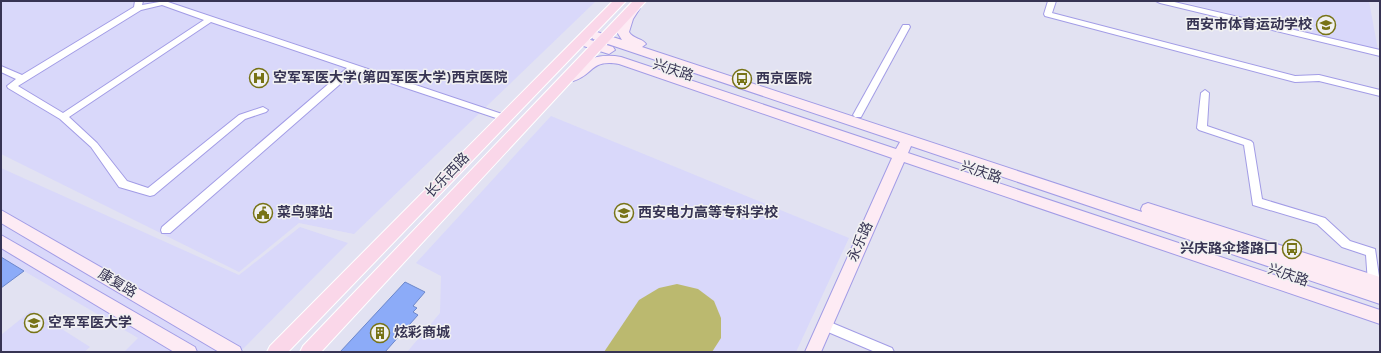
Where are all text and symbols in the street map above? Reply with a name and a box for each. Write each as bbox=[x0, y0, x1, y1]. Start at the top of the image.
school or university icon: 西安市体育运动学校 bbox=[1315, 14, 1337, 36]
place label: 西安市体育运动学校 bbox=[1186, 16, 1312, 34]
street label: 兴庆路 bbox=[650, 56, 696, 86]
hospital icon: 空军军医大学(第四军医大学)西京医院 bbox=[248, 67, 270, 89]
bus stop icon: 西京医院 bbox=[731, 68, 753, 90]
place label: 空军军医大学(第四军医大学)西京医院 bbox=[273, 69, 507, 87]
place label: 西京医院 bbox=[756, 70, 812, 88]
street label: 长乐西路 bbox=[422, 150, 474, 202]
street label: 兴庆路 bbox=[958, 158, 1004, 188]
public building icon: 菜鸟驿站 bbox=[252, 202, 274, 224]
school or university icon: 西安电力高等专科学校 bbox=[613, 202, 635, 224]
place label: 菜鸟驿站 bbox=[277, 204, 333, 222]
place label: 西安电力高等专科学校 bbox=[638, 204, 778, 222]
street label: 永乐路 bbox=[845, 219, 877, 265]
bus stop icon: 兴庆路伞塔路口 bbox=[1281, 238, 1303, 260]
place label: 兴庆路伞塔路口 bbox=[1180, 240, 1278, 258]
street label: 兴庆路 bbox=[1265, 261, 1311, 291]
street label: 康复路 bbox=[95, 266, 139, 302]
school or university icon: 空军军医大学 bbox=[23, 312, 45, 334]
place label: 空军军医大学 bbox=[48, 314, 132, 332]
building icon: 炫彩商城 bbox=[369, 322, 391, 344]
place label: 炫彩商城 bbox=[394, 324, 450, 342]

